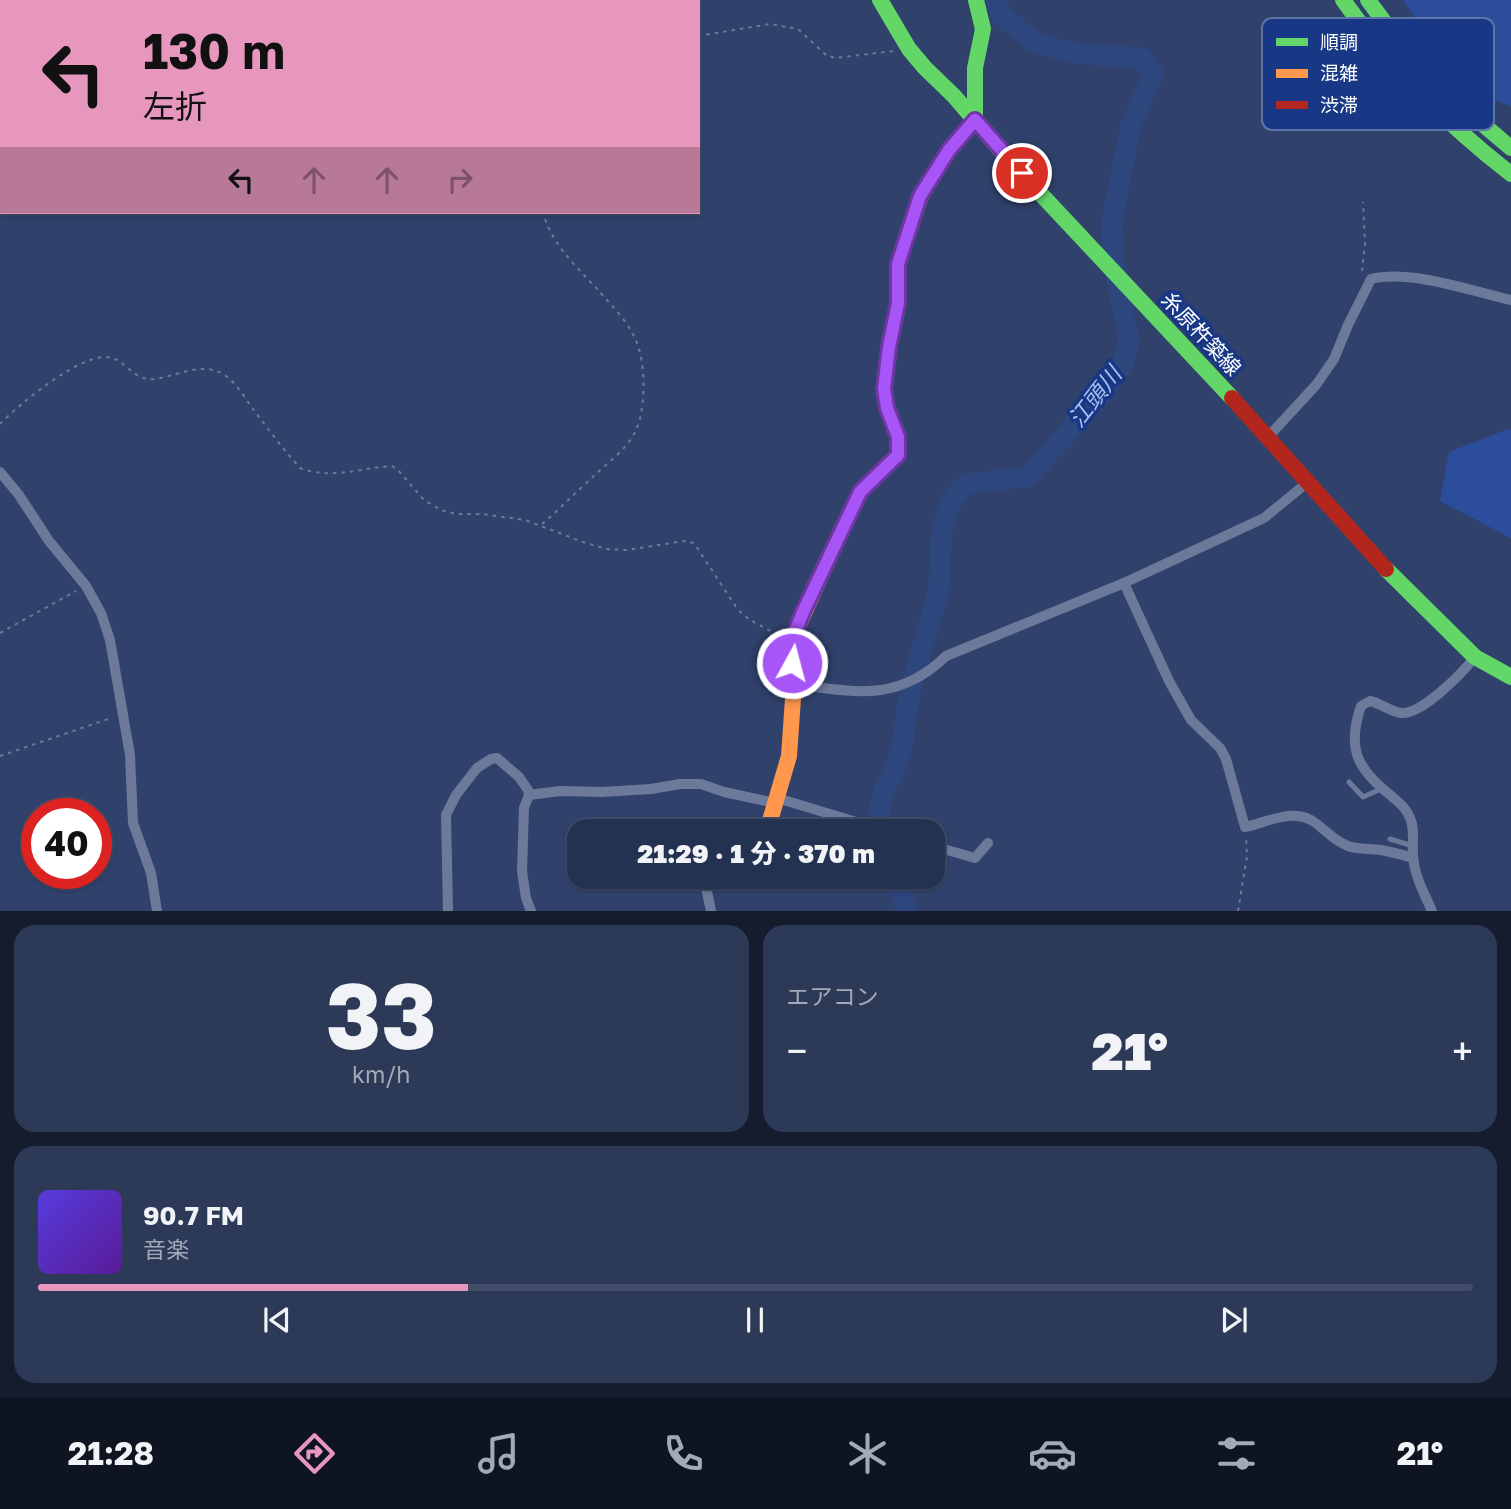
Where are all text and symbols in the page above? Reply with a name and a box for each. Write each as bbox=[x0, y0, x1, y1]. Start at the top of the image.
legend bbox=[1262, 18, 1494, 130]
text: 130 m bbox=[143, 21, 285, 80]
icon: left bbox=[28, 28, 119, 119]
text: 順調 bbox=[1320, 30, 1358, 53]
text: 混雑 bbox=[1320, 61, 1358, 84]
text: 左折 bbox=[143, 87, 207, 125]
text: 渋滞 bbox=[1320, 93, 1358, 116]
pin bbox=[992, 143, 1052, 203]
icon: arrive bbox=[1003, 154, 1041, 192]
icon: left bbox=[222, 161, 260, 199]
icon: ahead bbox=[295, 161, 333, 199]
icon: ahead bbox=[368, 161, 406, 199]
icon: right bbox=[441, 161, 479, 199]
street label: 糸原杵築線 bbox=[1156, 286, 1247, 381]
water label: 江頭川 bbox=[1062, 358, 1128, 432]
position arrow bbox=[755, 626, 829, 700]
speed limit sign: 40 bbox=[21, 798, 112, 889]
text: 21:29 · 1 分 · 370 m bbox=[637, 838, 875, 869]
text: 33 bbox=[326, 960, 437, 1069]
text: エアコン bbox=[787, 982, 879, 1010]
text: 21° bbox=[1091, 1019, 1168, 1081]
text: − bbox=[787, 1028, 807, 1073]
text: + bbox=[1452, 1028, 1473, 1073]
text: km/h bbox=[352, 1060, 411, 1088]
text: 90.7 FM bbox=[143, 1200, 244, 1231]
text: 音楽 bbox=[143, 1235, 189, 1263]
icon: previous bbox=[258, 1301, 296, 1339]
icon: pause bbox=[736, 1301, 774, 1339]
icon: next bbox=[1215, 1301, 1253, 1339]
icon: directions bbox=[290, 1429, 339, 1478]
icon: music bbox=[474, 1429, 523, 1478]
icon: phone bbox=[659, 1429, 708, 1478]
icon: climate bbox=[843, 1429, 892, 1478]
icon: car bbox=[1028, 1429, 1077, 1478]
icon: filters bbox=[1212, 1429, 1261, 1478]
text: 21:28 bbox=[68, 1434, 154, 1472]
text: 21° bbox=[1397, 1434, 1443, 1472]

